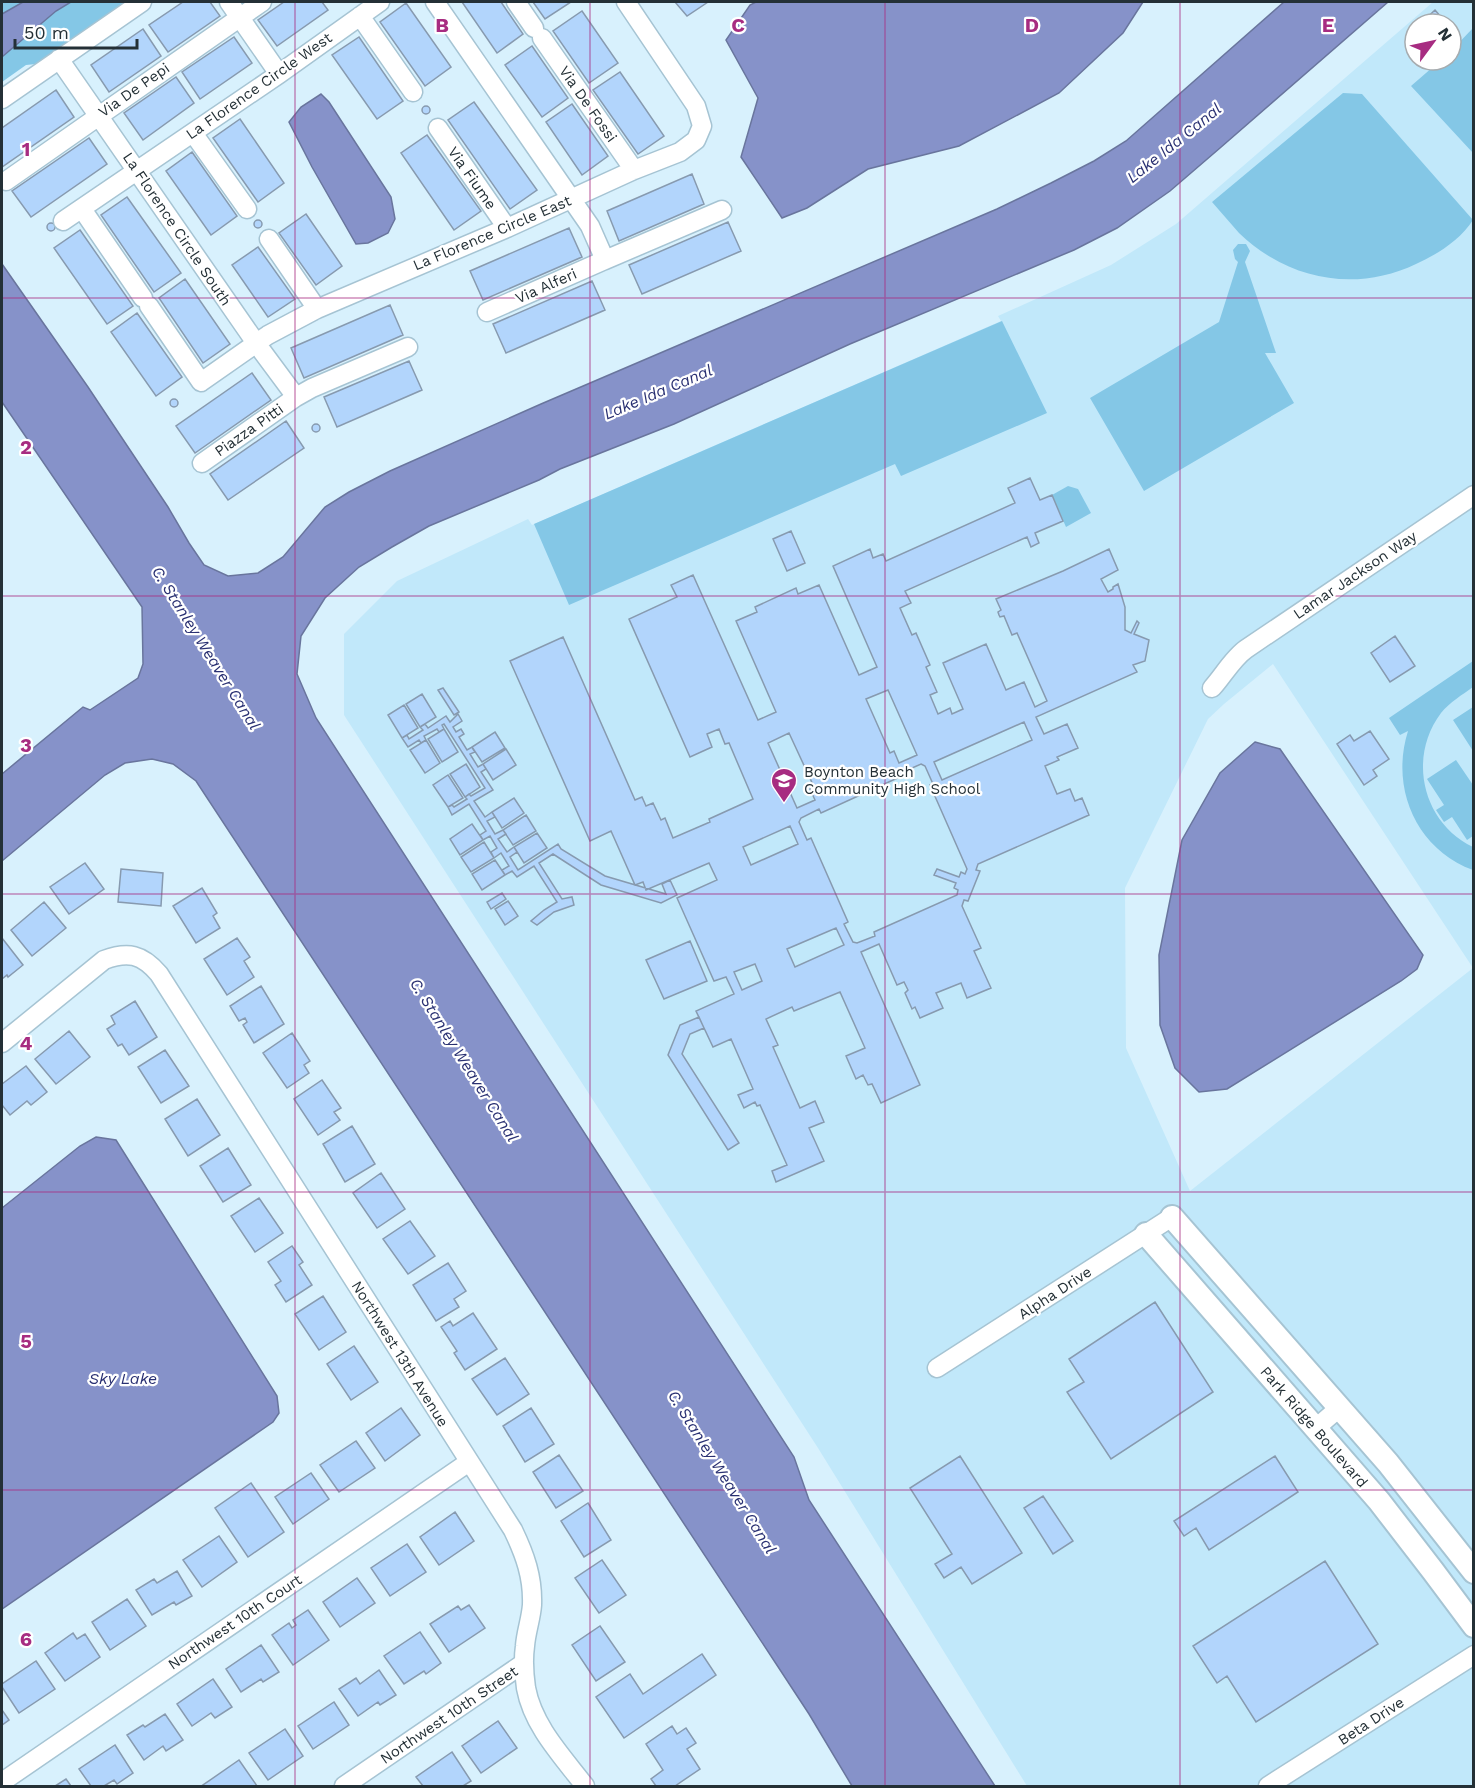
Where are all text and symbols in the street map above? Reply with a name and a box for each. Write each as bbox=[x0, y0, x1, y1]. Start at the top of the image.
scale bar bbox=[15, 12, 136, 50]
north arrow bbox=[1403, 12, 1463, 72]
text: B bbox=[435, 13, 449, 37]
text: C bbox=[731, 13, 745, 37]
text: D bbox=[1025, 13, 1039, 37]
text: E bbox=[1322, 13, 1334, 37]
text: 50 m bbox=[24, 22, 69, 43]
text: N bbox=[1434, 24, 1456, 44]
street label: La Florence Circle West bbox=[182, 28, 336, 143]
street label: Via De Pepi bbox=[95, 59, 173, 121]
street label: Via De Fossi bbox=[555, 63, 621, 145]
water label: Lake Ida Canal bbox=[1123, 99, 1225, 187]
text: 1 bbox=[22, 137, 30, 161]
street label: Via Fiume bbox=[444, 143, 500, 213]
street label: La Florence Circle South bbox=[119, 149, 235, 309]
street label: La Florence Circle East bbox=[410, 191, 574, 275]
street label: Via Alferi bbox=[513, 264, 579, 308]
water label: Lake Ida Canal bbox=[601, 361, 715, 423]
street label: Piazza Pitti bbox=[211, 400, 287, 460]
text: 2 bbox=[20, 435, 32, 459]
street label: Lamar Jackson Way bbox=[1290, 527, 1420, 623]
water label: C. Stanley Weaver Canal bbox=[148, 563, 264, 733]
text: 3 bbox=[20, 733, 32, 757]
place label: Boynton Beach Community High School bbox=[804, 763, 981, 798]
school or university icon: Boynton Beach Community High School bbox=[769, 766, 799, 804]
water label: C. Stanley Weaver Canal bbox=[406, 975, 522, 1145]
text: 4 bbox=[20, 1031, 33, 1055]
street label: Alpha Drive bbox=[1015, 1263, 1095, 1323]
street label: Northwest 13th Avenue bbox=[348, 1278, 452, 1430]
text: 5 bbox=[20, 1329, 32, 1353]
street label: Park Ridge Boulevard bbox=[1257, 1363, 1371, 1491]
water label: Sky Lake bbox=[89, 1369, 157, 1388]
water label: C. Stanley Weaver Canal bbox=[664, 1387, 780, 1557]
street label: Northwest 10th Court bbox=[165, 1570, 306, 1673]
text: 6 bbox=[20, 1627, 32, 1651]
street label: Northwest 10th Street bbox=[377, 1662, 522, 1768]
street label: Beta Drive bbox=[1335, 1693, 1407, 1749]

